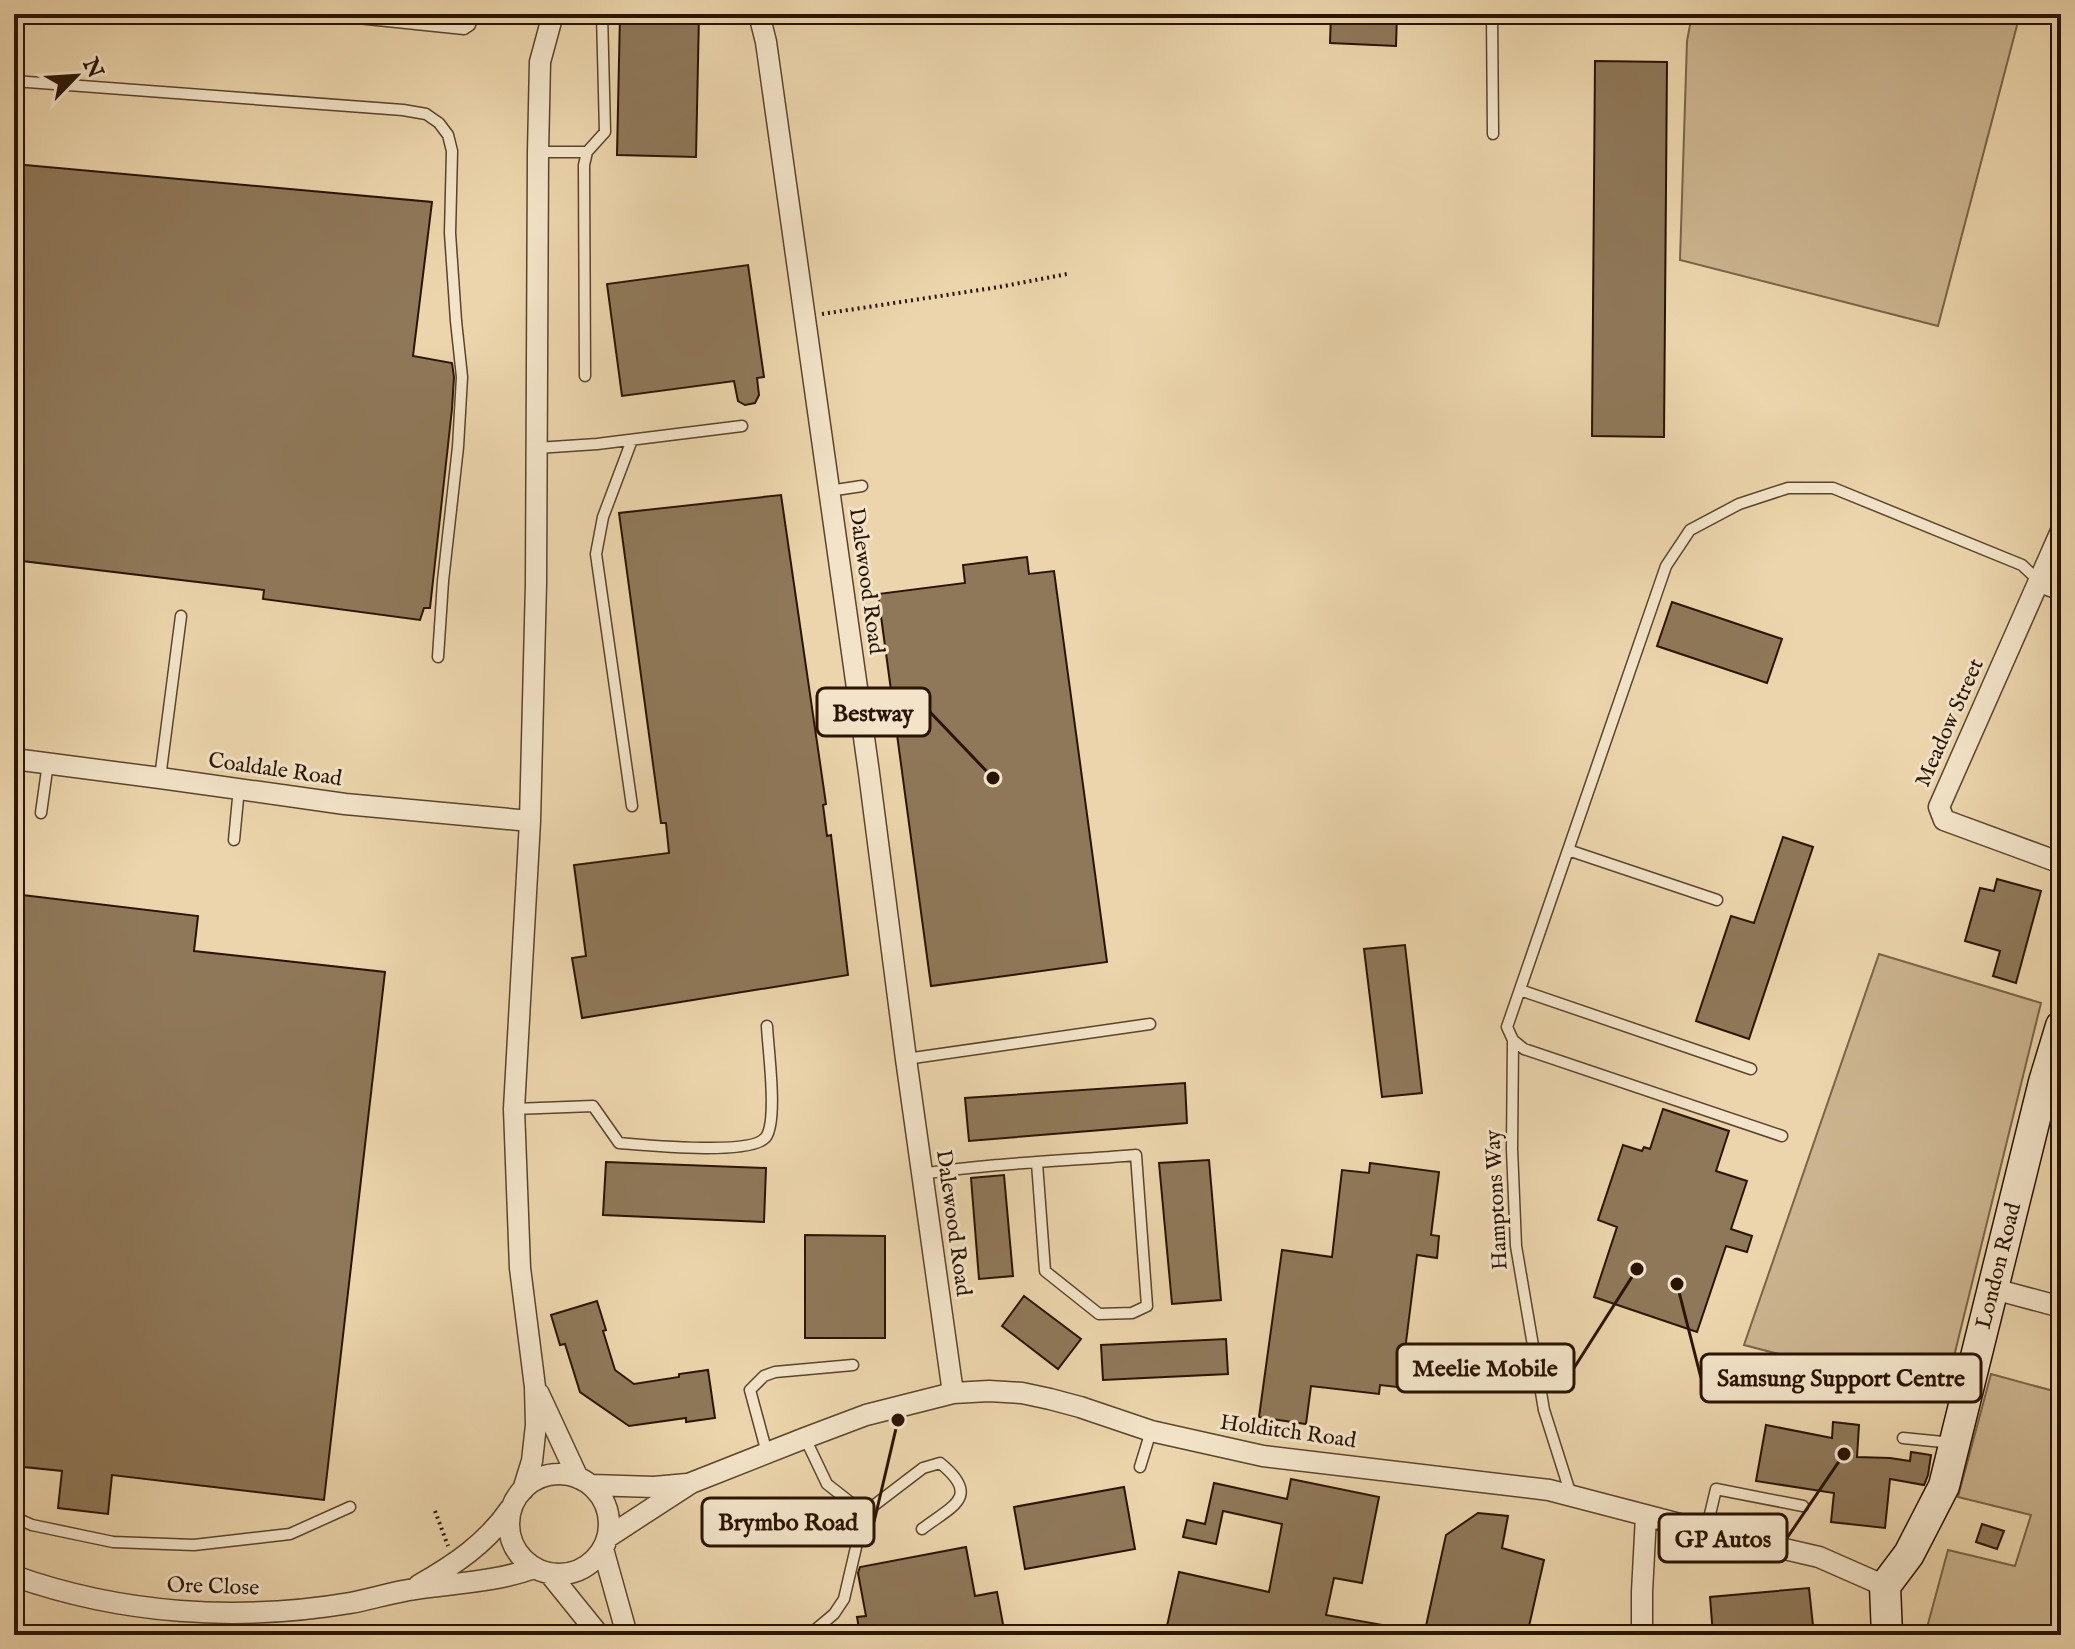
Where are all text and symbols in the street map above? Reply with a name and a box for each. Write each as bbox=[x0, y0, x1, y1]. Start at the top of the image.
north arrow bbox=[36, 36, 116, 116]
text: N bbox=[75, 53, 109, 83]
street label: Dalewood Road bbox=[842, 506, 890, 656]
street label: Meadow Street bbox=[1909, 654, 1991, 791]
callout: Bestway bbox=[817, 688, 930, 736]
text: Bestway bbox=[832, 699, 915, 730]
street label: Coaldale Road bbox=[206, 747, 344, 793]
street label: Hamptons Way bbox=[1479, 1129, 1515, 1271]
street label: Dalewood Road bbox=[929, 1148, 977, 1298]
street label: London Road bbox=[1970, 1200, 2028, 1332]
callout: Meelie Mobile bbox=[1397, 1344, 1574, 1392]
text: Meelie Mobile bbox=[1412, 1354, 1558, 1385]
callout: Samsung Support Centre bbox=[1701, 1354, 1981, 1402]
text: Samsung Support Centre bbox=[1717, 1364, 1965, 1395]
street label: Holditch Road bbox=[1218, 1409, 1358, 1455]
callout: Brymbo Road bbox=[702, 1498, 874, 1546]
text: Brymbo Road bbox=[718, 1508, 859, 1539]
callout: GP Autos bbox=[1659, 1514, 1787, 1562]
text: GP Autos bbox=[1675, 1525, 1772, 1556]
street label: Ore Close bbox=[166, 1571, 260, 1603]

